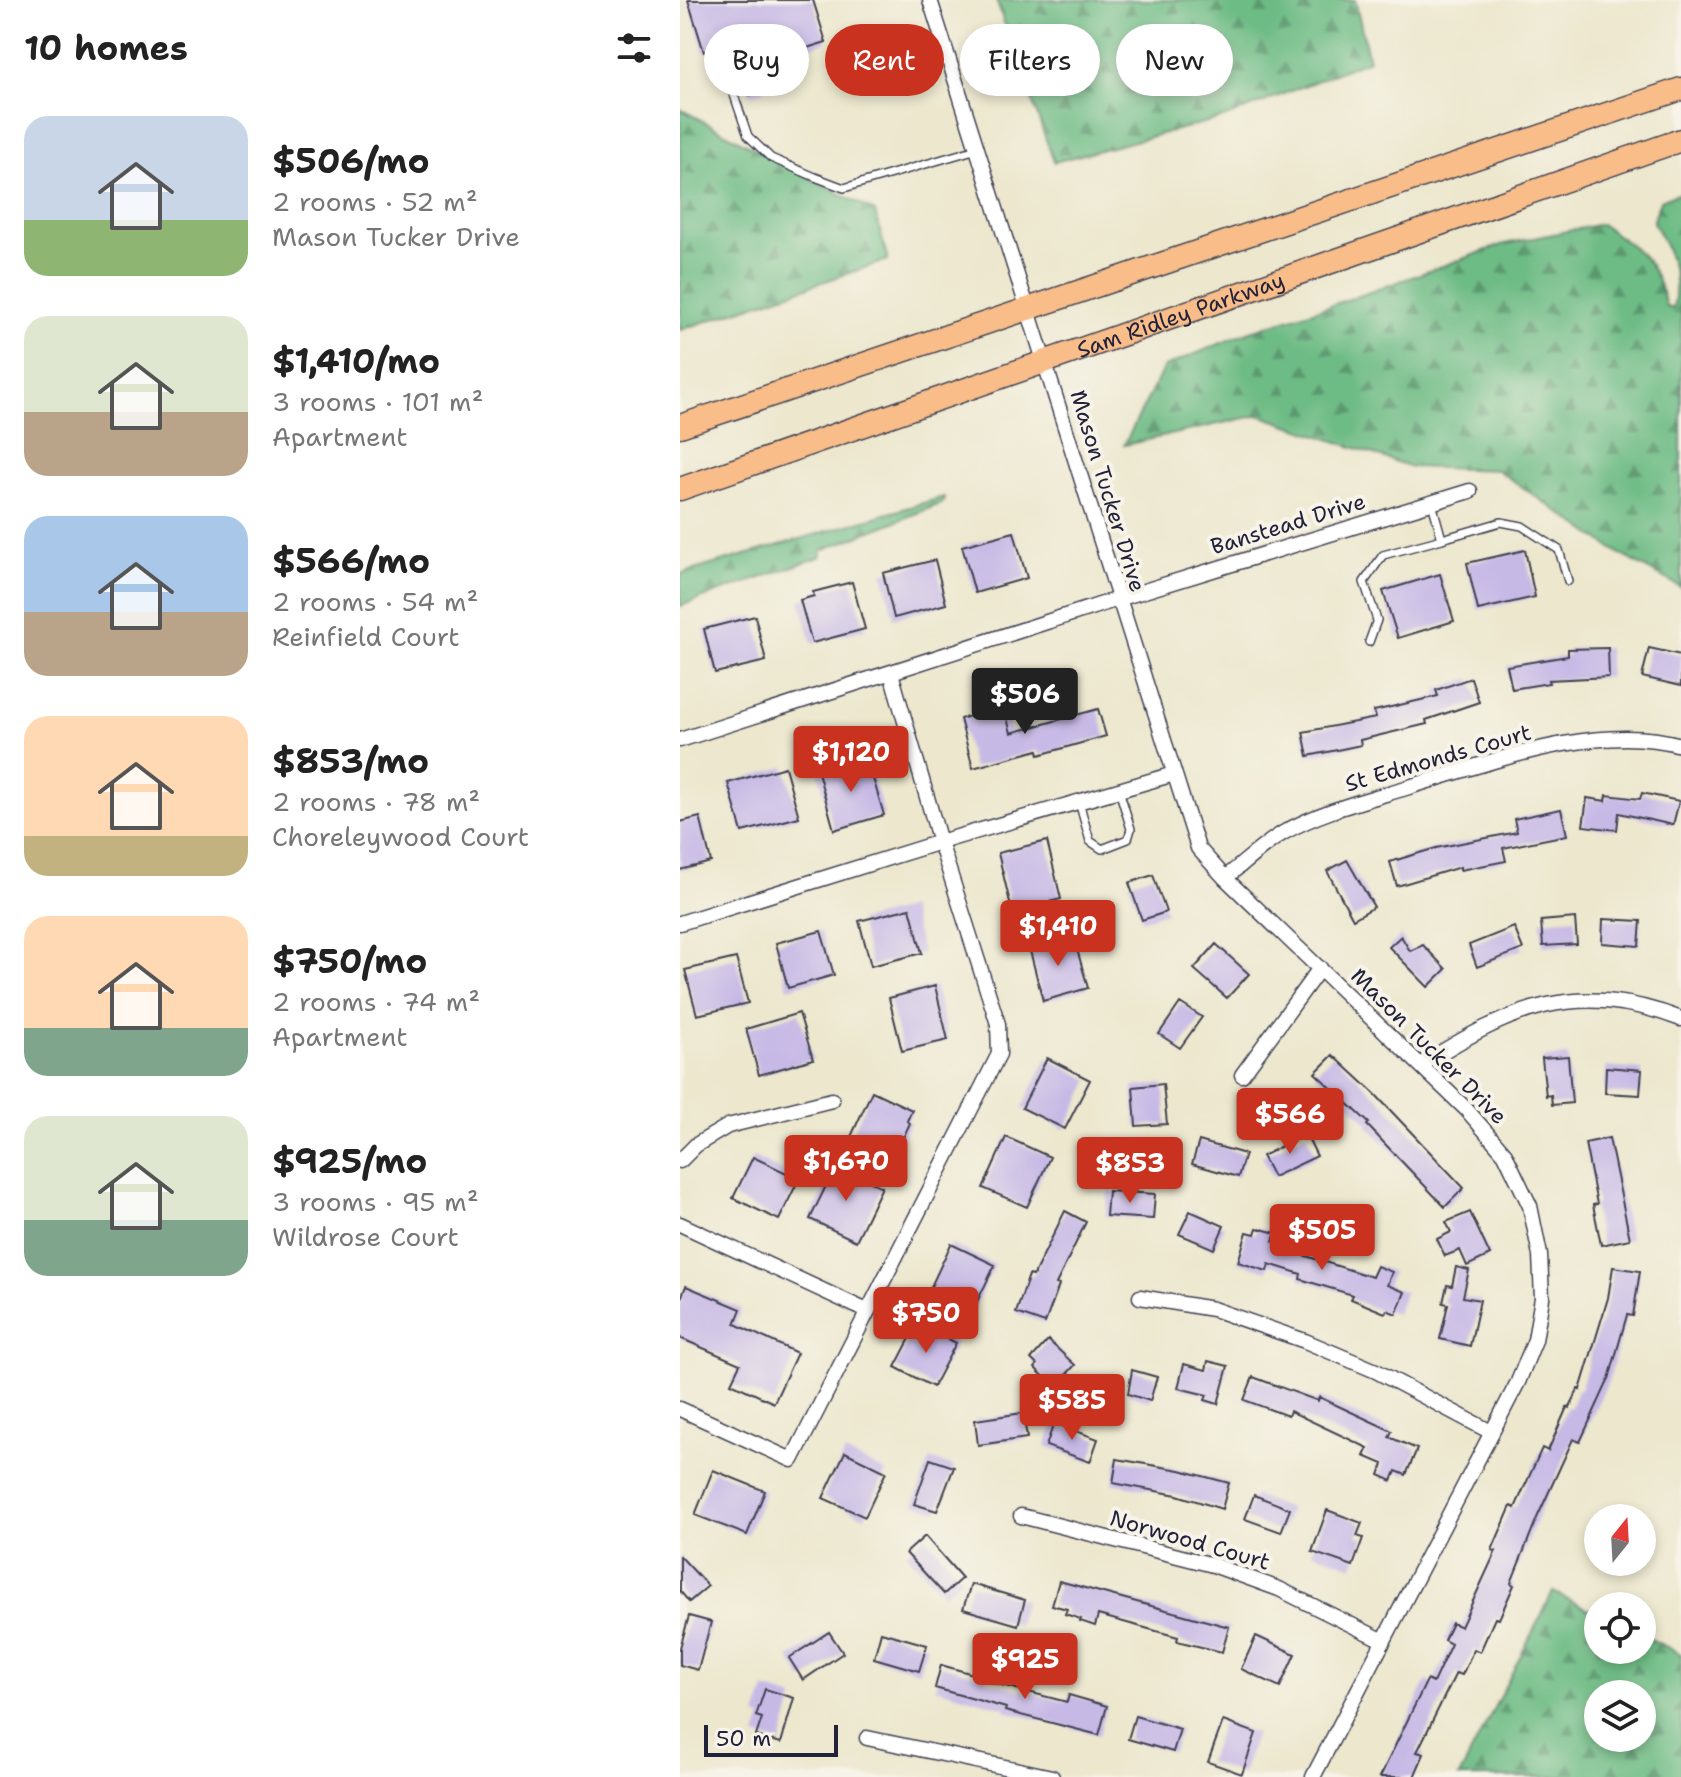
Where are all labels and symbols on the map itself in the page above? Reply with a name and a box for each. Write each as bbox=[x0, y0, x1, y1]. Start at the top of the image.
street label: Sam Ridley Parkway bbox=[1073, 265, 1288, 364]
street label: Mason Tucker Drive bbox=[1063, 386, 1153, 596]
street label: Banstead Drive bbox=[1207, 487, 1369, 561]
pin: $506 bbox=[978, 668, 1072, 736]
street label: St Edmonds Court bbox=[1342, 718, 1534, 798]
pin: $1,120 bbox=[786, 726, 916, 794]
pin: $1,410 bbox=[993, 900, 1123, 968]
street label: Mason Tucker Drive bbox=[1345, 962, 1513, 1130]
pin: $566 bbox=[1243, 1088, 1337, 1156]
pin: $1,670 bbox=[781, 1135, 911, 1203]
pin: $853 bbox=[1083, 1137, 1177, 1205]
pin: $505 bbox=[1275, 1204, 1369, 1272]
pin: $750 bbox=[879, 1287, 973, 1355]
pin: $585 bbox=[1025, 1374, 1119, 1442]
street label: Norwood Court bbox=[1107, 1503, 1273, 1577]
north arrow bbox=[1584, 1504, 1656, 1576]
pin: $925 bbox=[978, 1633, 1072, 1701]
scale bar bbox=[704, 1721, 838, 1757]

